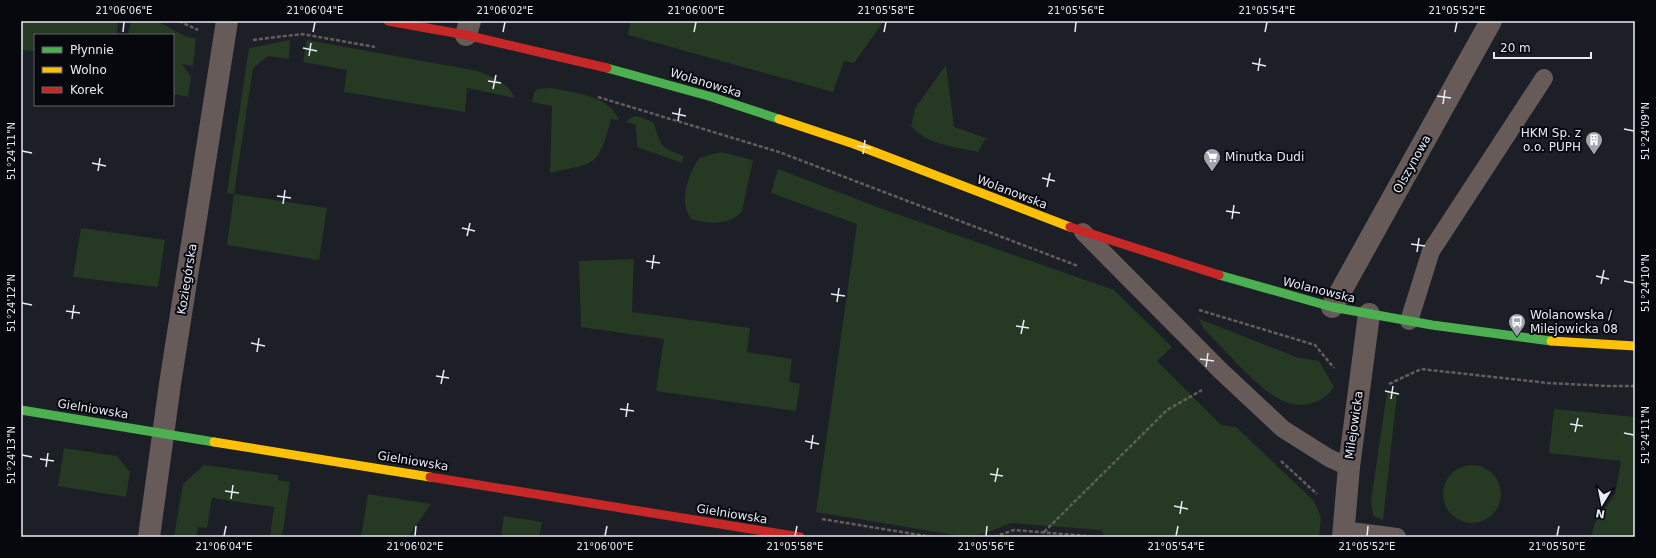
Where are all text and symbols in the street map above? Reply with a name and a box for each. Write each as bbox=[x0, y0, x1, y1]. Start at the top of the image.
text: 21°06'06"E bbox=[96, 5, 152, 16]
text: 21°06'04"E bbox=[287, 5, 343, 16]
text: 21°06'02"E bbox=[477, 5, 533, 16]
text: 21°06'00"E bbox=[668, 5, 724, 16]
text: 21°05'58"E bbox=[858, 5, 914, 16]
text: 21°05'56"E bbox=[1048, 5, 1104, 16]
text: 21°05'54"E bbox=[1239, 5, 1295, 16]
text: 21°05'52"E bbox=[1429, 5, 1485, 16]
legend bbox=[34, 34, 174, 106]
scale bar bbox=[1494, 34, 1591, 60]
text: 20 m bbox=[1500, 41, 1531, 55]
text: Płynnie bbox=[70, 43, 114, 57]
text: Wolno bbox=[70, 63, 107, 77]
street label: Wolanowska bbox=[668, 65, 744, 101]
text: Korek bbox=[70, 83, 104, 97]
text: 51°24'09"N bbox=[1640, 102, 1651, 160]
text: 51°24'11"N bbox=[6, 122, 17, 180]
place label: HKM Sp. z o.o. PUPH bbox=[1521, 126, 1581, 154]
building icon: HKM Sp. z o.o. PUPH bbox=[1584, 130, 1604, 155]
street label: Olszynowa bbox=[1390, 132, 1434, 196]
supermarket icon: Minutka Dudi bbox=[1202, 147, 1222, 172]
place label: Minutka Dudi bbox=[1225, 150, 1304, 164]
street label: Wolanowska bbox=[975, 172, 1049, 212]
street label: Koziegórska bbox=[174, 242, 200, 316]
text: 51°24'10"N bbox=[1640, 254, 1651, 312]
text: 51°24'12"N bbox=[6, 274, 17, 332]
street label: Wolanowska bbox=[1281, 274, 1357, 306]
place label: Wolanowska / Milejowicka 08 bbox=[1530, 308, 1618, 336]
bus stop icon: Wolanowska / Milejowicka 08 bbox=[1507, 312, 1527, 337]
street label: Milejowicka bbox=[1342, 390, 1366, 460]
street label: Gielniowska bbox=[56, 396, 130, 422]
text: 51°24'11"N bbox=[1640, 406, 1651, 464]
text: 51°24'13"N bbox=[6, 426, 17, 484]
street label: Gielniowska bbox=[376, 448, 450, 474]
north arrow bbox=[1582, 484, 1622, 524]
street label: Gielniowska bbox=[695, 501, 769, 527]
text: N bbox=[1595, 506, 1606, 521]
text: 21°06'04"E bbox=[196, 541, 252, 552]
text: 21°06'02"E bbox=[387, 541, 443, 552]
text: 21°06'00"E bbox=[577, 541, 633, 552]
text: 21°05'58"E bbox=[767, 541, 823, 552]
text: 21°05'56"E bbox=[958, 541, 1014, 552]
text: 21°05'54"E bbox=[1148, 541, 1204, 552]
text: 21°05'52"E bbox=[1339, 541, 1395, 552]
text: 21°05'50"E bbox=[1529, 541, 1585, 552]

